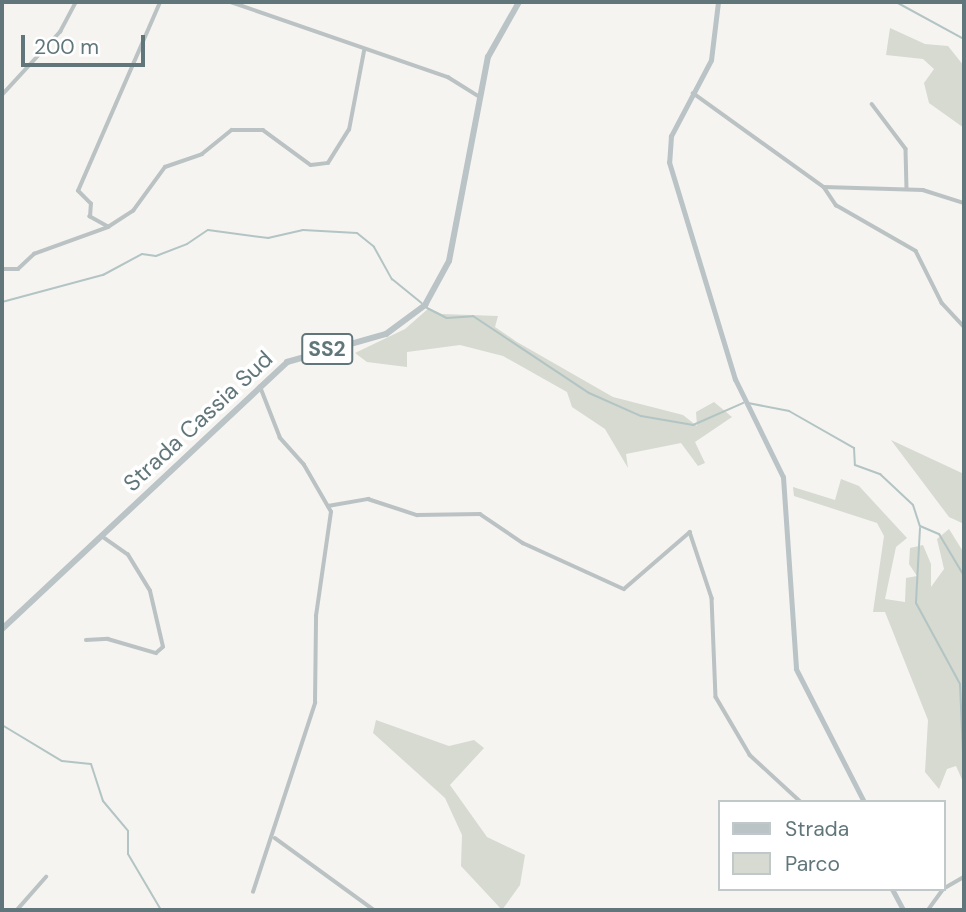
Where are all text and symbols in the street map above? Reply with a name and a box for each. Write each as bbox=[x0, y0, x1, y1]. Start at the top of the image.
scale bar bbox=[24, 21, 149, 65]
text: 200 m bbox=[34, 33, 99, 61]
road number: SS2 bbox=[301, 332, 353, 366]
street label: Strada Cassia Sud bbox=[118, 345, 278, 497]
legend bbox=[718, 800, 945, 891]
text: Strada bbox=[785, 815, 849, 843]
text: Parco bbox=[785, 850, 840, 878]

